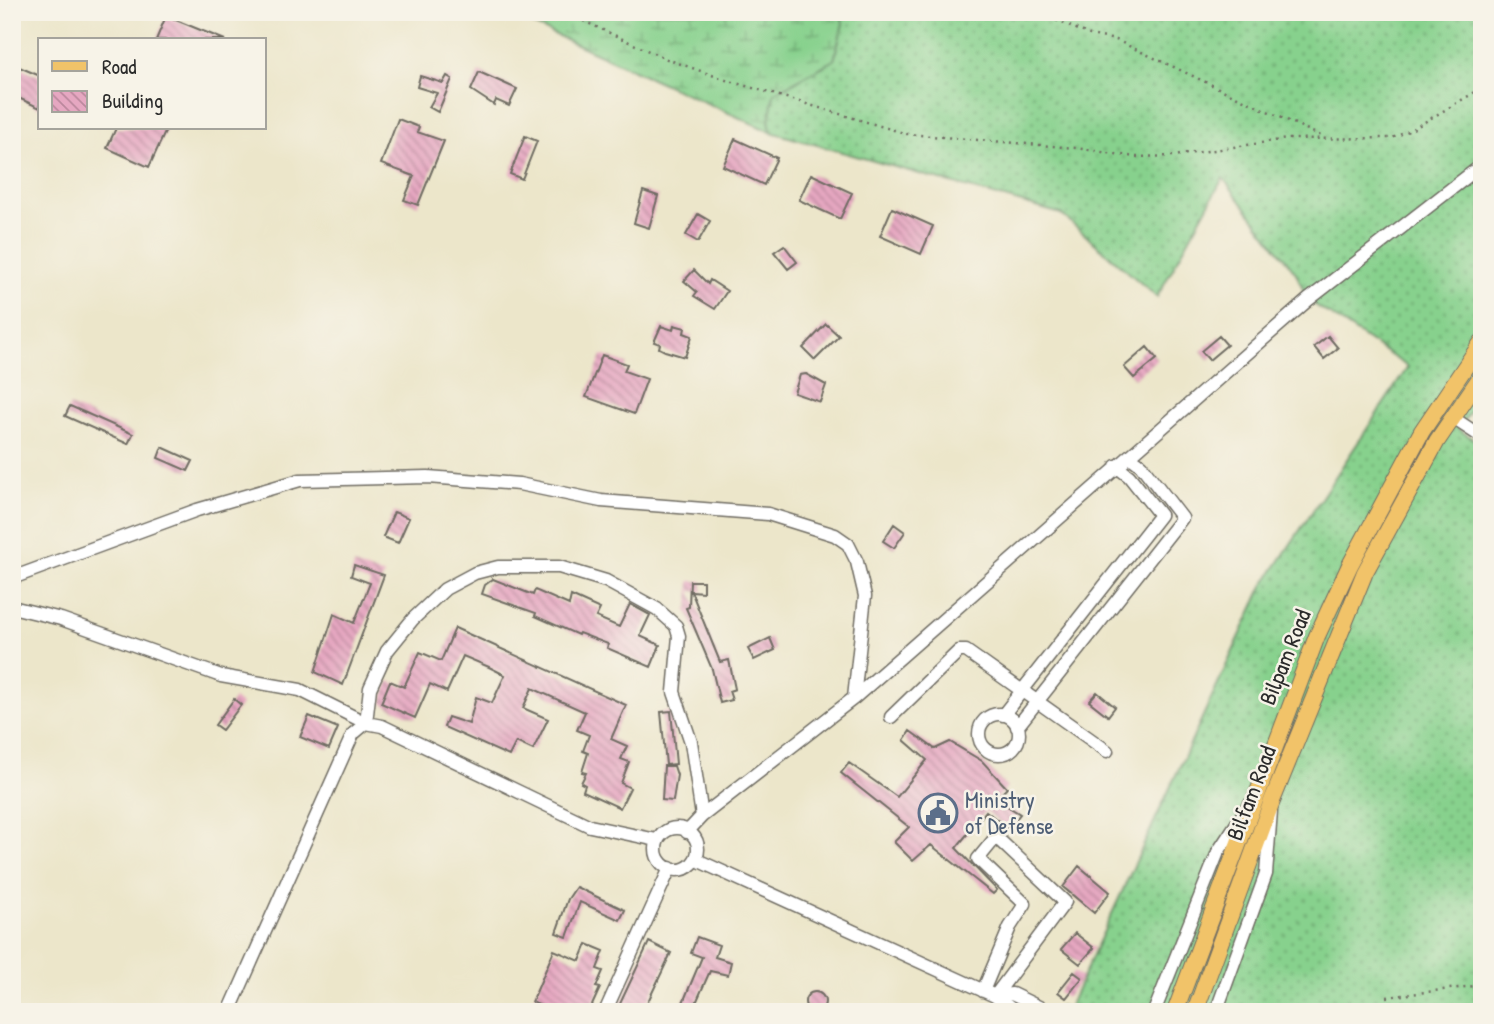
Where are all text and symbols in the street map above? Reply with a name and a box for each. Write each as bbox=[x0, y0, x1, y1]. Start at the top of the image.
legend bbox=[38, 38, 266, 130]
text: Road bbox=[102, 52, 136, 81]
text: Building bbox=[102, 86, 163, 115]
street label: Bilpam Road bbox=[1251, 604, 1318, 709]
street label: Bilfam Road bbox=[1218, 741, 1283, 845]
place label: Ministry of Defense bbox=[965, 784, 1054, 841]
public building icon: Ministry of Defense bbox=[917, 792, 959, 834]

